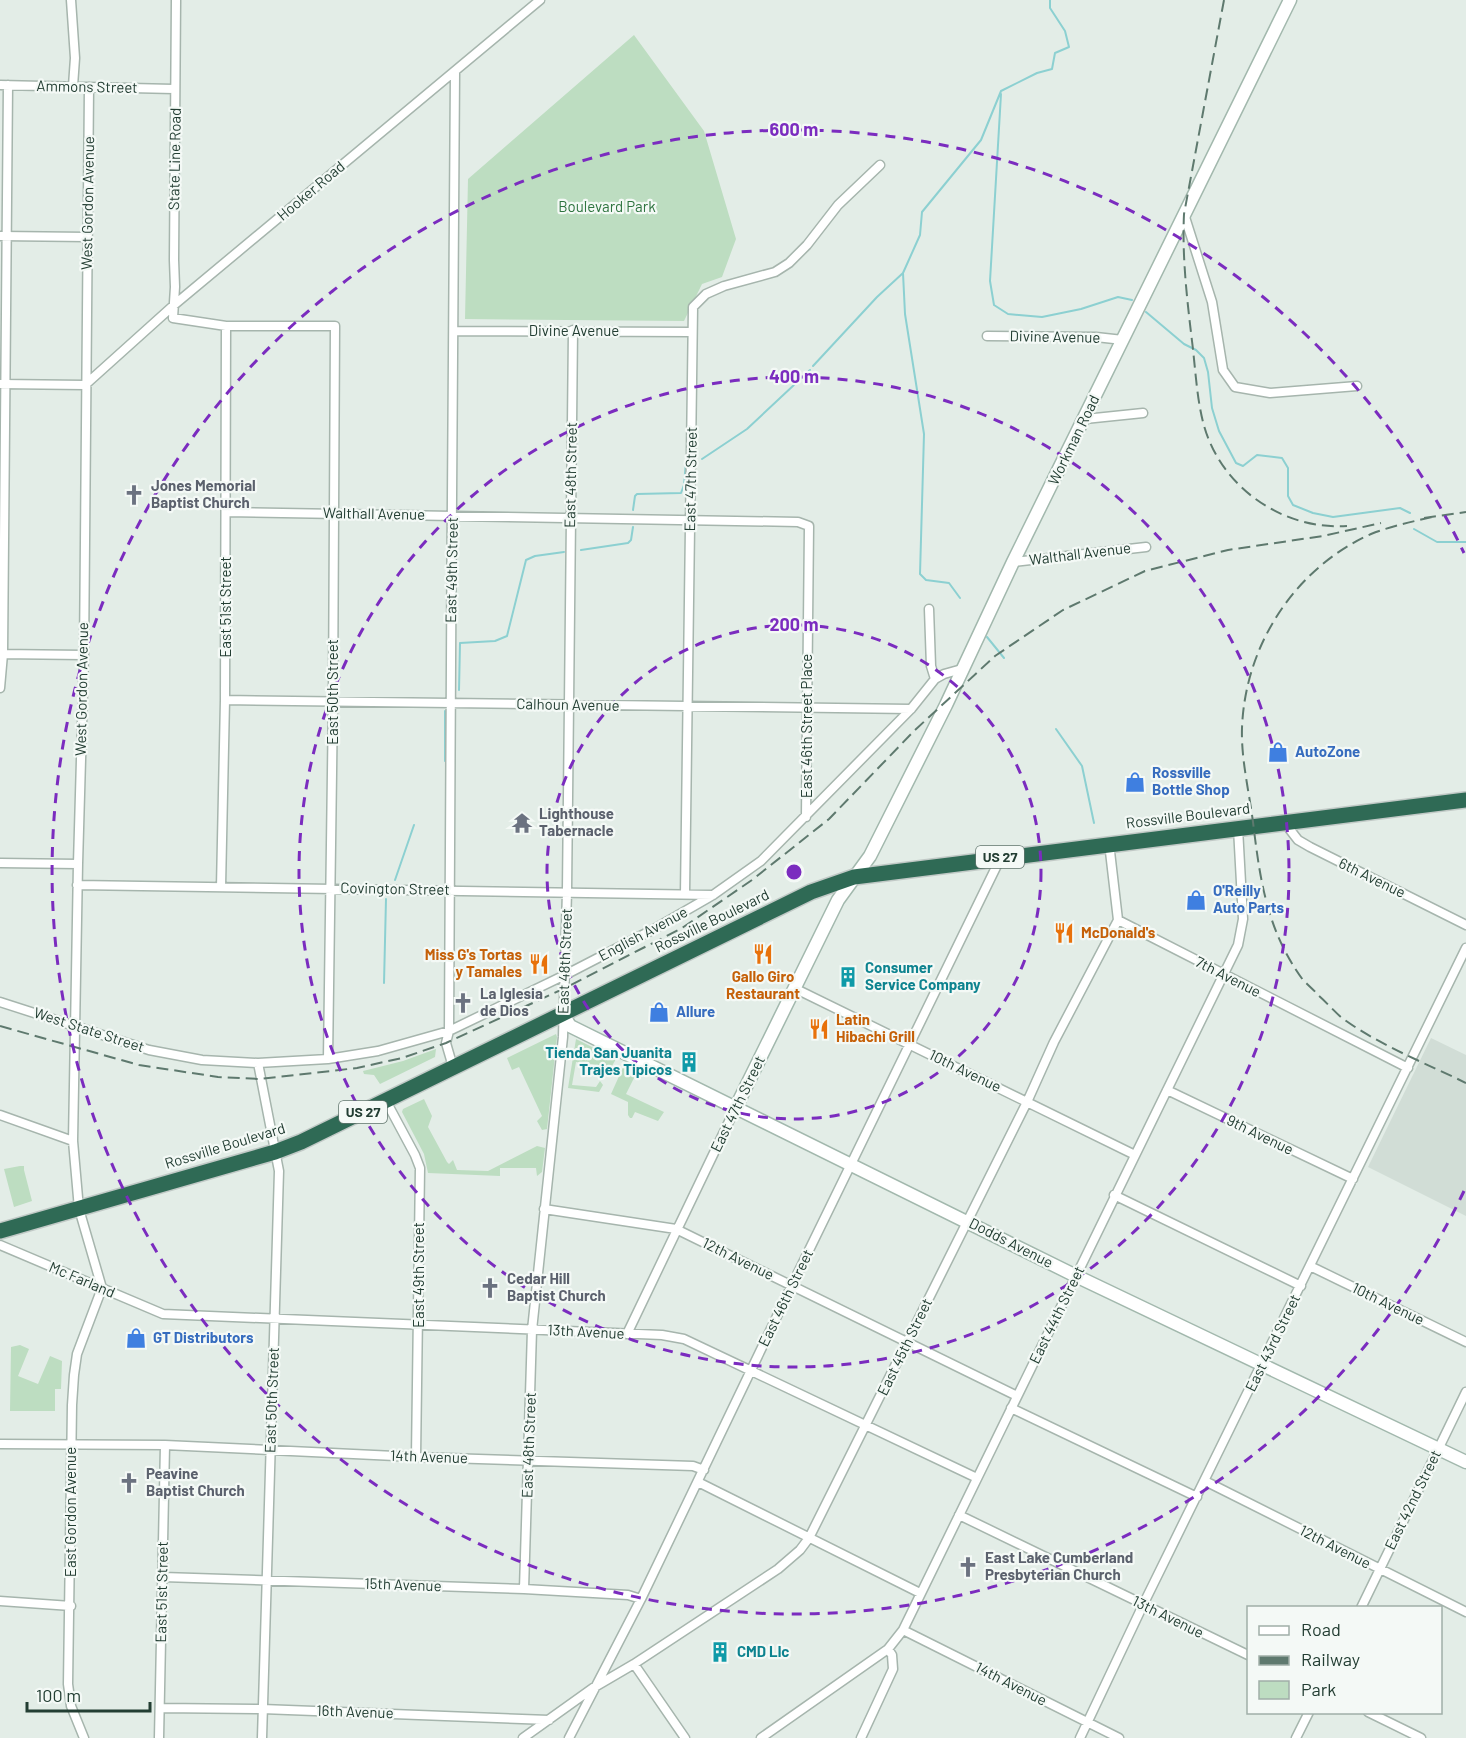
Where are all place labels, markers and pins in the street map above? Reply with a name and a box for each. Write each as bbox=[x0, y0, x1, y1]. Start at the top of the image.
place label: Jones Memorial Baptist Church bbox=[151, 476, 256, 511]
church icon: Jones Memorial Baptist Church bbox=[122, 483, 146, 507]
shop icon: AutoZone bbox=[1266, 740, 1290, 764]
place label: AutoZone bbox=[1295, 742, 1360, 760]
place label: Rossville Bottle Shop bbox=[1152, 763, 1230, 798]
shop icon: Rossville Bottle Shop bbox=[1123, 770, 1147, 794]
place label: Lighthouse Tabernacle bbox=[539, 804, 614, 839]
temple icon: Lighthouse Tabernacle bbox=[510, 811, 534, 835]
centre of rings bbox=[784, 862, 804, 882]
place label: O'Reilly Auto Parts bbox=[1213, 881, 1284, 916]
shop icon: O'Reilly Auto Parts bbox=[1184, 888, 1208, 912]
restaurant icon: McDonald's bbox=[1052, 921, 1076, 945]
place label: McDonald's bbox=[1081, 923, 1156, 941]
restaurant icon: Gallo Giro Restaurant bbox=[751, 942, 775, 966]
place label: Miss G's Tortas y Tamales bbox=[425, 945, 522, 980]
restaurant icon: Miss G's Tortas y Tamales bbox=[527, 952, 551, 976]
place label: Consumer Service Company bbox=[865, 958, 981, 993]
building icon: Consumer Service Company bbox=[836, 965, 860, 989]
place label: Gallo Giro Restaurant bbox=[726, 967, 800, 1002]
place label: La Iglesia de Dios bbox=[480, 984, 543, 1019]
church icon: La Iglesia de Dios bbox=[451, 991, 475, 1015]
shop icon: Allure bbox=[647, 1000, 671, 1024]
place label: Allure bbox=[676, 1002, 715, 1020]
place label: Latin Hibachi Grill bbox=[836, 1010, 915, 1045]
restaurant icon: Latin Hibachi Grill bbox=[807, 1017, 831, 1041]
place label: Tienda San Juanita Trajes Tipicos bbox=[545, 1043, 672, 1078]
building icon: Tienda San Juanita Trajes Tipicos bbox=[677, 1050, 701, 1074]
place label: Cedar Hill Baptist Church bbox=[507, 1269, 606, 1304]
church icon: Cedar Hill Baptist Church bbox=[478, 1276, 502, 1300]
shop icon: GT Distributors bbox=[124, 1326, 148, 1350]
place label: GT Distributors bbox=[153, 1328, 254, 1346]
place label: Peavine Baptist Church bbox=[146, 1464, 245, 1499]
church icon: Peavine Baptist Church bbox=[117, 1471, 141, 1495]
place label: East Lake Cumberland Presbyterian Church bbox=[985, 1548, 1133, 1583]
church icon: East Lake Cumberland Presbyterian Church bbox=[956, 1555, 980, 1579]
building icon: CMD Llc bbox=[708, 1640, 732, 1664]
place label: CMD Llc bbox=[737, 1642, 789, 1660]

